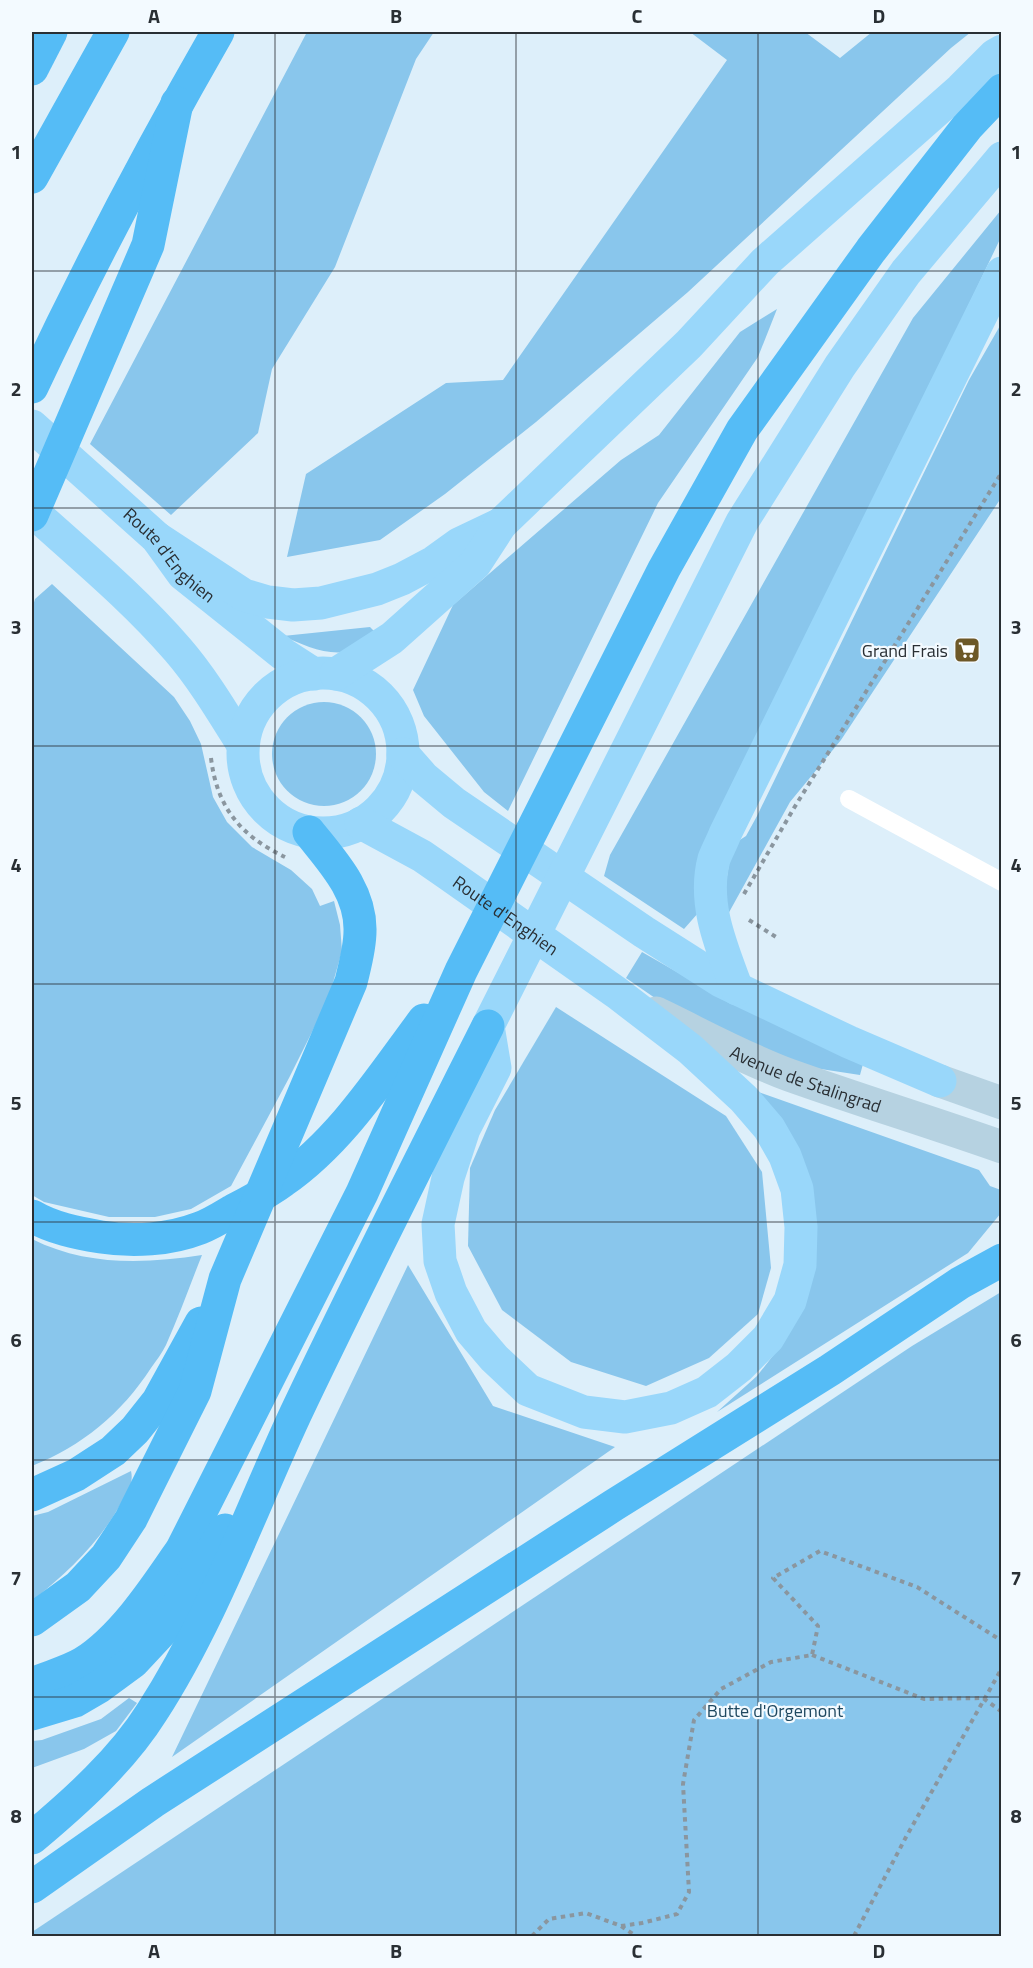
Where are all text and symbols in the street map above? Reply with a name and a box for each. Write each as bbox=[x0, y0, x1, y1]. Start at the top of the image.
text: A bbox=[148, 0, 160, 31]
text: B bbox=[390, 0, 402, 31]
text: C bbox=[632, 0, 643, 31]
text: D bbox=[873, 0, 885, 31]
text: 1 bbox=[10, 136, 22, 167]
text: 1 bbox=[1010, 136, 1022, 167]
text: 2 bbox=[10, 373, 22, 404]
text: 2 bbox=[1010, 373, 1022, 404]
street label: Route d'Enghien bbox=[118, 501, 222, 609]
text: 3 bbox=[10, 611, 22, 642]
text: 3 bbox=[1010, 611, 1022, 642]
supermarket icon: Grand Frais bbox=[952, 635, 982, 665]
place label: Grand Frais bbox=[862, 637, 948, 664]
text: 4 bbox=[10, 849, 22, 880]
text: 4 bbox=[1010, 849, 1022, 880]
street label: Route d'Enghien bbox=[448, 868, 565, 962]
street label: Avenue de Stalingrad bbox=[726, 1038, 885, 1119]
text: 5 bbox=[10, 1087, 22, 1118]
text: 5 bbox=[1010, 1087, 1022, 1118]
text: 6 bbox=[10, 1324, 22, 1355]
text: 6 bbox=[1010, 1324, 1022, 1355]
text: 7 bbox=[10, 1562, 22, 1593]
text: 7 bbox=[1010, 1562, 1022, 1593]
park label: Butte d'Orgemont bbox=[707, 1697, 844, 1724]
text: 8 bbox=[10, 1800, 22, 1831]
text: 8 bbox=[1010, 1800, 1022, 1831]
text: A bbox=[148, 1935, 160, 1966]
text: B bbox=[390, 1935, 402, 1966]
text: C bbox=[632, 1935, 643, 1966]
text: D bbox=[873, 1935, 885, 1966]

